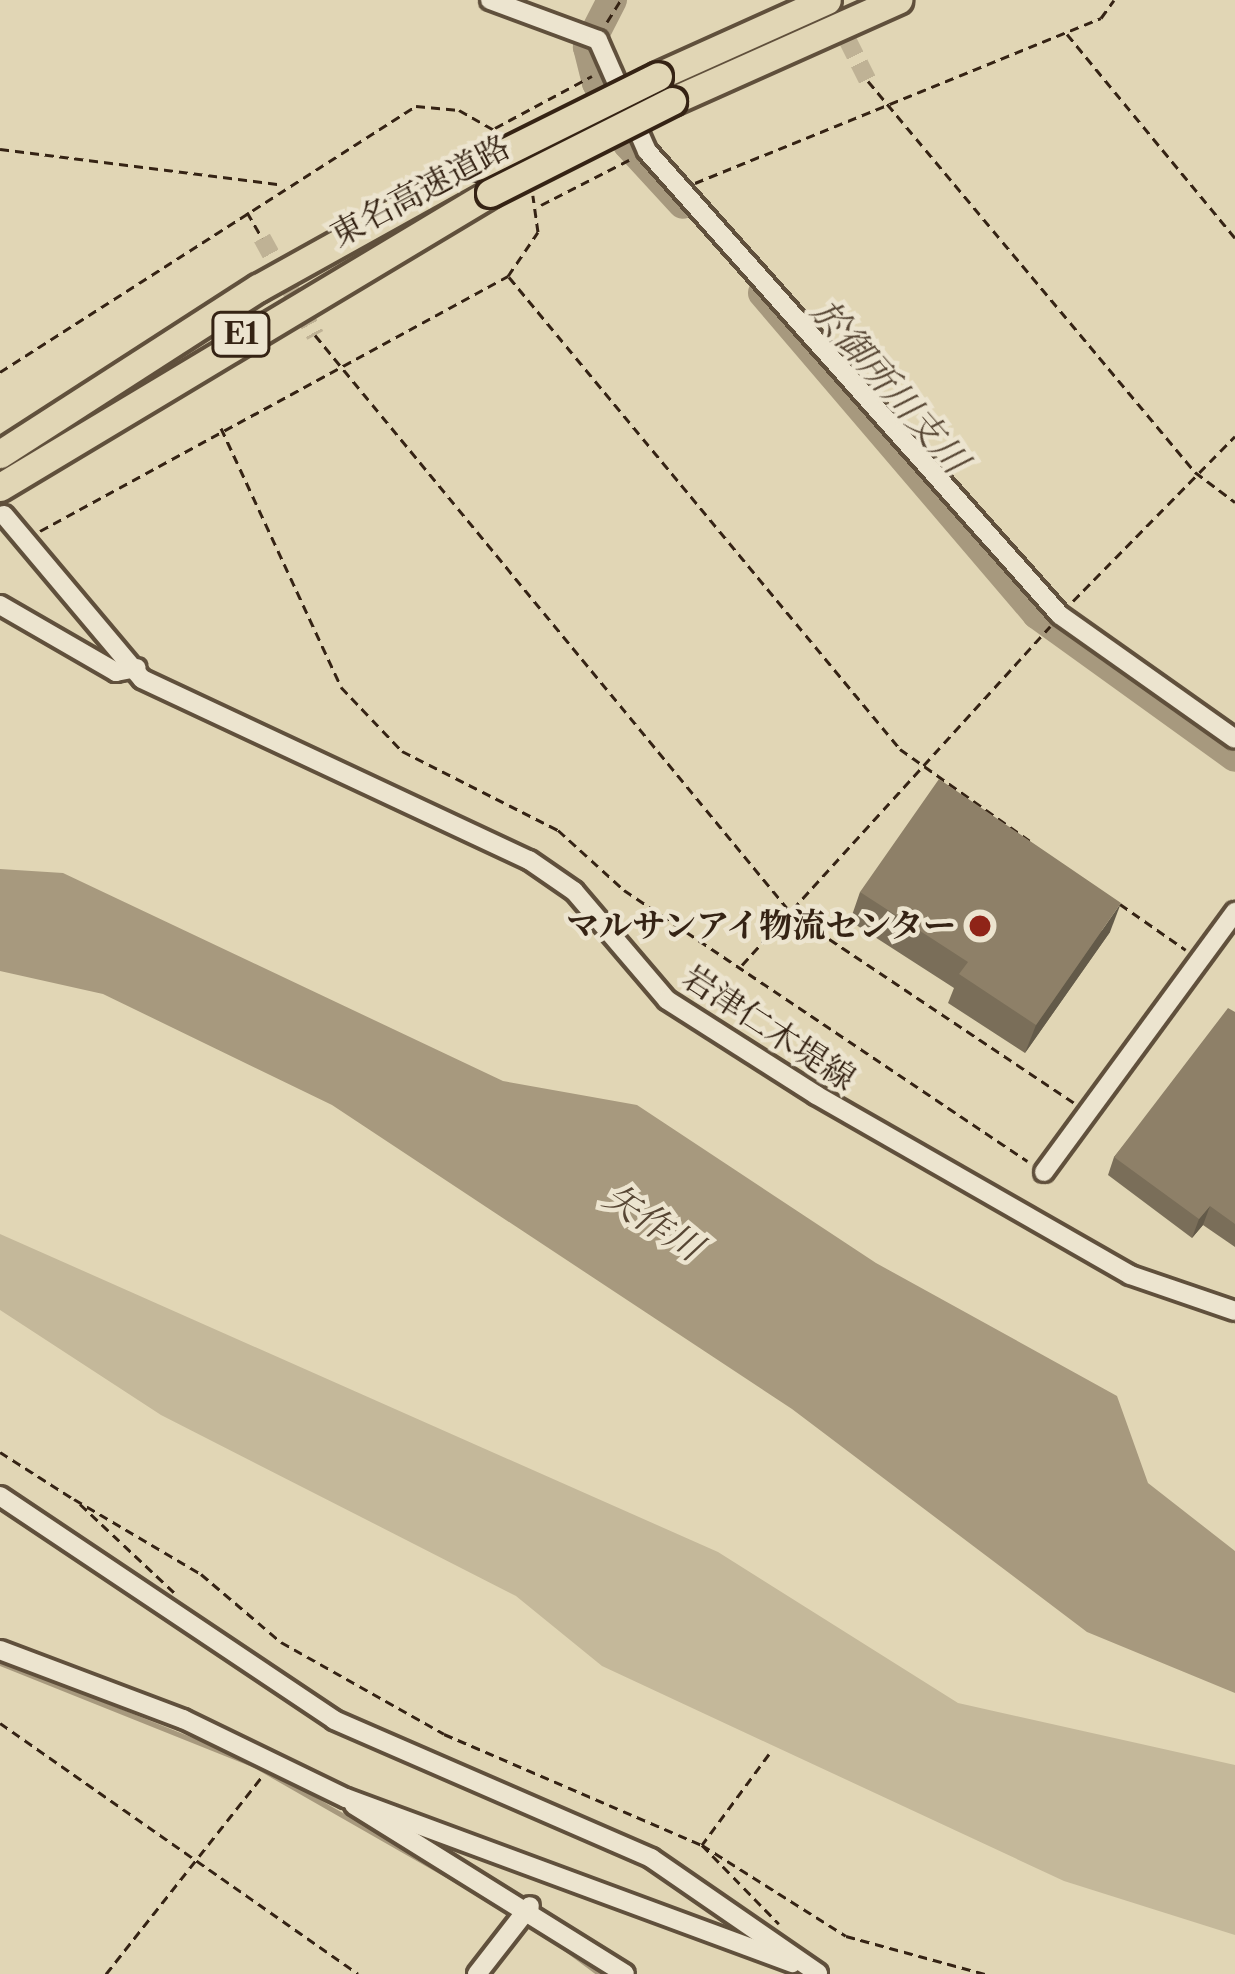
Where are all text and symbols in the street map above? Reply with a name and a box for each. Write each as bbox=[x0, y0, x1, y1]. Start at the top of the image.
street label: 東名高速道路 bbox=[323, 127, 517, 255]
water label: 於御所川支川 bbox=[803, 290, 977, 482]
road number: E1 bbox=[211, 310, 271, 358]
place label: マルサンアイ物流センター bbox=[560, 906, 956, 946]
marker: マルサンアイ物流センター bbox=[967, 913, 993, 939]
street label: 岩津仁木堤線 bbox=[675, 957, 863, 1099]
water label: 矢作川 bbox=[596, 1174, 710, 1270]

